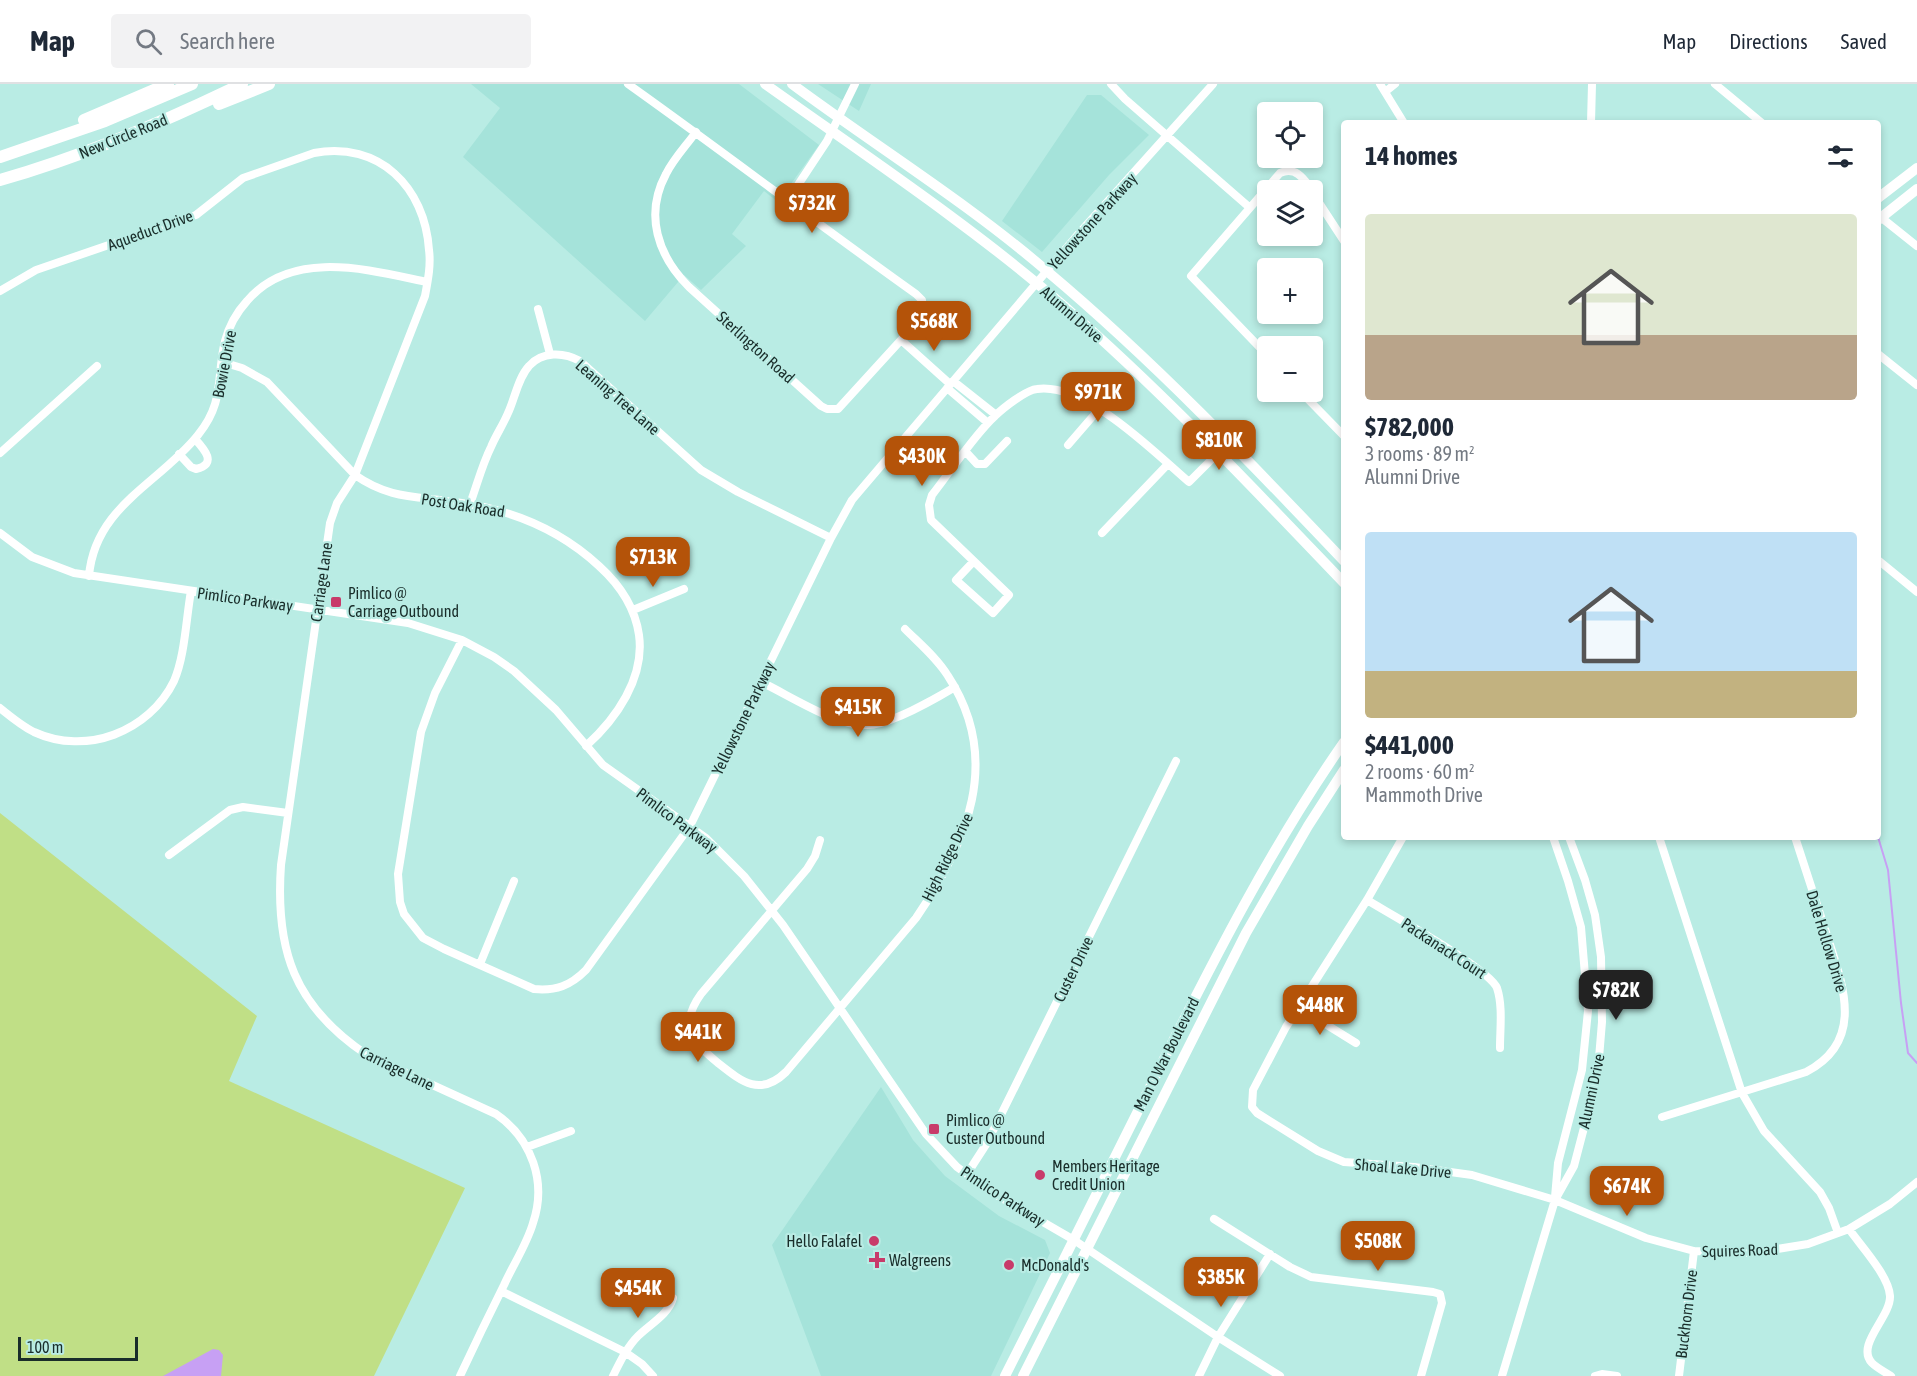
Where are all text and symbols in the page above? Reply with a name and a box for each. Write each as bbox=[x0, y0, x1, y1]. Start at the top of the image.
search box bbox=[111, 14, 531, 68]
text: Map bbox=[30, 25, 75, 57]
icon: search bbox=[132, 25, 165, 58]
text: Search here bbox=[180, 28, 275, 54]
text: Map bbox=[1662, 29, 1696, 53]
text: Directions bbox=[1729, 29, 1808, 53]
text: Saved bbox=[1841, 29, 1887, 53]
map controls bbox=[1257, 102, 1323, 402]
button: locate bbox=[1257, 102, 1323, 168]
street label: New Circle Road bbox=[76, 110, 170, 162]
icon: filters bbox=[1824, 140, 1857, 173]
text: 14 homes bbox=[1365, 141, 1458, 171]
street label: Yellowstone Parkway bbox=[1044, 169, 1141, 274]
button: layers bbox=[1257, 180, 1323, 246]
pin: $732K bbox=[770, 183, 854, 234]
text: $732K bbox=[789, 191, 835, 214]
street label: Aqueduct Drive bbox=[105, 206, 195, 255]
icon: home bbox=[1557, 253, 1665, 361]
button: + bbox=[1257, 258, 1323, 324]
street label: Alumni Drive bbox=[1037, 282, 1107, 346]
pin: $568K bbox=[892, 301, 976, 352]
street label: Sterlington Road bbox=[713, 307, 799, 387]
text: $568K bbox=[911, 309, 957, 332]
street label: Bowie Drive bbox=[209, 329, 239, 399]
button: − bbox=[1257, 336, 1323, 402]
street label: Leaning Tree Lane bbox=[572, 356, 664, 439]
pin: $971K bbox=[1056, 372, 1140, 423]
text: $971K bbox=[1075, 380, 1121, 403]
text: $782,000 bbox=[1365, 412, 1454, 442]
pin: $810K bbox=[1177, 420, 1261, 471]
text: $810K bbox=[1196, 428, 1242, 451]
pin: $430K bbox=[880, 436, 964, 487]
text: 3 rooms · 89 m² bbox=[1365, 442, 1475, 465]
text: $430K bbox=[899, 444, 945, 467]
text: Alumni Drive bbox=[1365, 465, 1460, 488]
street label: Post Oak Road bbox=[420, 490, 506, 520]
pin: $713K bbox=[611, 537, 695, 588]
street label: Carriage Lane bbox=[307, 541, 336, 623]
text: $713K bbox=[630, 545, 676, 568]
icon: home bbox=[1557, 571, 1665, 679]
street label: Pimlico Parkway bbox=[196, 583, 294, 616]
place label: Pimlico @ Carriage Outbound bbox=[348, 584, 459, 621]
marker: Pimlico @ Carriage Outbound bbox=[329, 595, 343, 609]
street label: Yellowstone Parkway bbox=[708, 658, 779, 778]
pin: $415K bbox=[816, 687, 900, 738]
text: $415K bbox=[835, 695, 881, 718]
text: $441,000 bbox=[1365, 730, 1454, 760]
text: 2 rooms · 60 m² bbox=[1365, 760, 1475, 783]
text: Mammoth Drive bbox=[1365, 783, 1483, 806]
street label: Pimlico Parkway bbox=[632, 784, 721, 857]
street label: High Ridge Drive bbox=[918, 810, 977, 905]
street label: Dale Hollow Drive bbox=[1803, 888, 1851, 994]
street label: Packanack Court bbox=[1398, 914, 1490, 982]
street label: Custer Drive bbox=[1050, 933, 1096, 1005]
pin: $782K bbox=[1574, 970, 1658, 1021]
text: $782K bbox=[1593, 978, 1639, 1001]
pin: $448K bbox=[1278, 985, 1362, 1036]
text: $448K bbox=[1297, 993, 1343, 1016]
street label: Man O War Boulevard bbox=[1130, 994, 1202, 1114]
pin: $441K bbox=[656, 1012, 740, 1063]
text: $441K bbox=[675, 1020, 721, 1043]
street label: Carriage Lane bbox=[357, 1042, 437, 1094]
street label: Alumni Drive bbox=[1574, 1052, 1608, 1130]
place label: Pimlico @ Custer Outbound bbox=[946, 1111, 1045, 1147]
marker: Pimlico @ Custer Outbound bbox=[927, 1122, 941, 1136]
street label: Shoal Lake Drive bbox=[1354, 1155, 1452, 1181]
place label: Members Heritage Credit Union bbox=[1052, 1157, 1160, 1193]
street label: Pimlico Parkway bbox=[957, 1162, 1049, 1231]
pin: $674K bbox=[1585, 1166, 1669, 1217]
marker: Members Heritage Credit Union bbox=[1033, 1168, 1047, 1182]
text: $674K bbox=[1604, 1174, 1650, 1197]
pin: $508K bbox=[1336, 1221, 1420, 1272]
text: $508K bbox=[1355, 1229, 1401, 1252]
place label: Hello Falafel bbox=[786, 1232, 863, 1250]
marker: Hello Falafel bbox=[867, 1234, 881, 1248]
street label: Squires Road bbox=[1702, 1240, 1778, 1261]
place label: Walgreens bbox=[889, 1251, 951, 1270]
marker: Walgreens bbox=[870, 1253, 884, 1267]
place label: McDonald's bbox=[1021, 1256, 1090, 1274]
pin: $385K bbox=[1179, 1257, 1263, 1308]
marker: McDonald's bbox=[1002, 1258, 1016, 1272]
text: $385K bbox=[1198, 1265, 1244, 1288]
pin: $454K bbox=[596, 1268, 680, 1319]
street label: Buckhorn Drive bbox=[1672, 1269, 1700, 1359]
text: $454K bbox=[615, 1276, 661, 1299]
scale bar bbox=[18, 1334, 138, 1362]
text: 100 m bbox=[27, 1338, 63, 1356]

